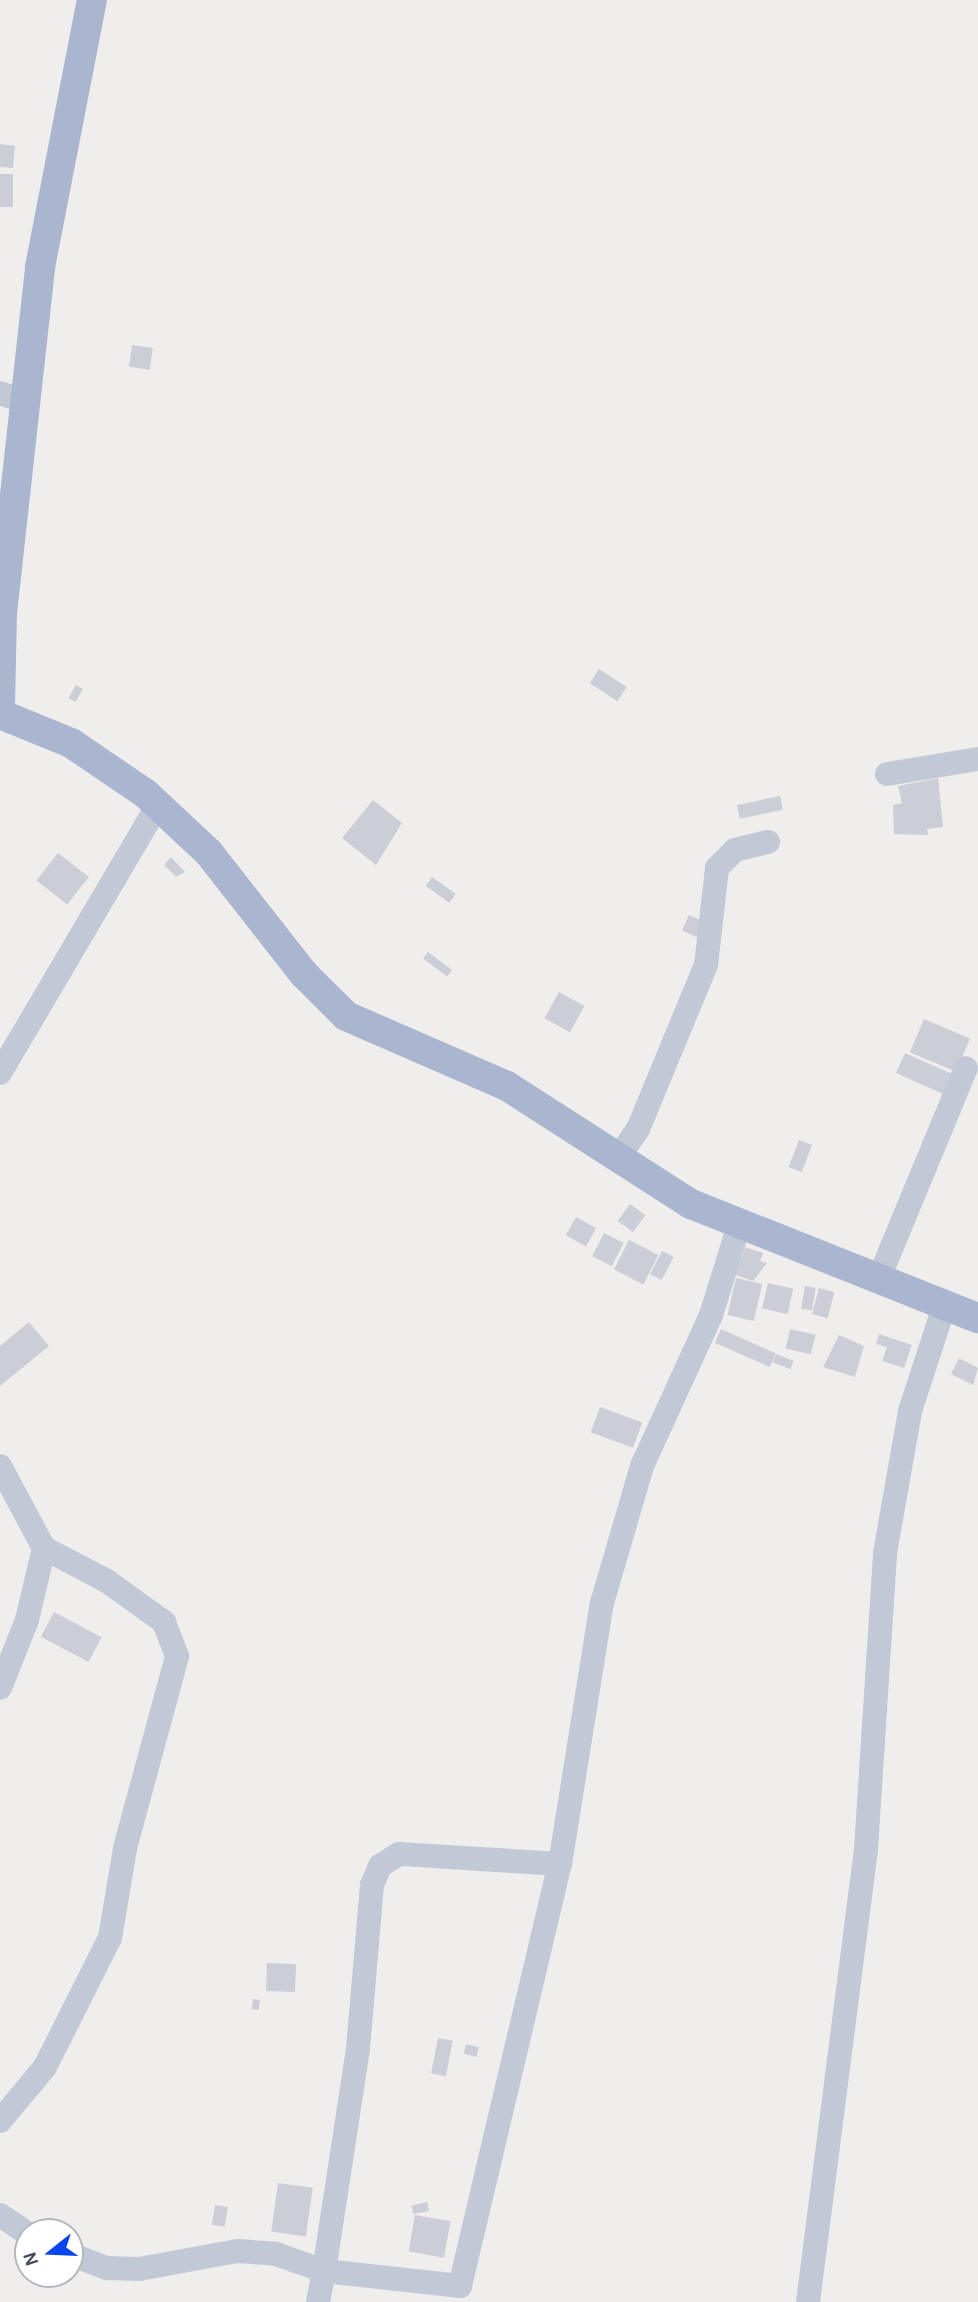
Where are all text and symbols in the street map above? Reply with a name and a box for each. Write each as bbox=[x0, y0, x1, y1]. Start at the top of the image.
north arrow bbox=[14, 2218, 84, 2288]
text: N bbox=[18, 2249, 43, 2269]

